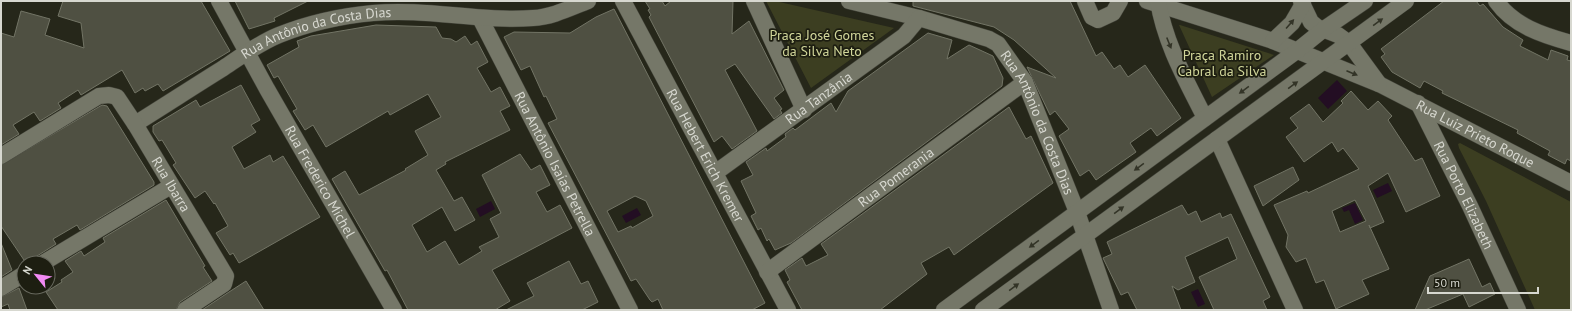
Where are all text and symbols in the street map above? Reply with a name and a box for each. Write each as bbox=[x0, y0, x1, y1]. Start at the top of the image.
street label: Rua Antônio da Costa Dias bbox=[237, 3, 392, 63]
one-way arrow bbox=[1285, 18, 1294, 29]
one-way arrow bbox=[1372, 18, 1383, 26]
park label: Praça José Gomes da Silva Neto bbox=[770, 26, 875, 60]
one-way arrow bbox=[1166, 37, 1172, 49]
park label: Praça Ramiro Cabral da Silva bbox=[1178, 46, 1267, 80]
street label: Rua Antônio da Costa Dias bbox=[996, 47, 1078, 197]
street label: Rua Tanzânia bbox=[782, 68, 856, 128]
one-way arrow bbox=[1347, 70, 1359, 76]
one-way arrow bbox=[1287, 81, 1298, 89]
one-way arrow bbox=[1238, 85, 1249, 94]
street label: Rua Hebert Erich Kremer bbox=[663, 86, 748, 225]
street label: Rua Antônio Isaías Petrella bbox=[510, 89, 600, 239]
street label: Rua Luiz Prieto Roque bbox=[1413, 96, 1538, 172]
street label: Rua Frederico Michel bbox=[281, 122, 359, 241]
street label: Rua Porto Elizabeth bbox=[1430, 138, 1498, 252]
street label: Rua Pomerania bbox=[854, 143, 937, 211]
street label: Rua Ibarra bbox=[148, 153, 195, 215]
one-way arrow bbox=[1134, 162, 1144, 170]
one-way arrow bbox=[1114, 206, 1125, 214]
one-way arrow bbox=[1029, 239, 1040, 248]
north arrow bbox=[16, 255, 56, 295]
text: N bbox=[19, 263, 35, 277]
scale bar bbox=[1428, 269, 1538, 295]
text: 50 m bbox=[1434, 275, 1460, 290]
one-way arrow bbox=[1009, 283, 1020, 291]

